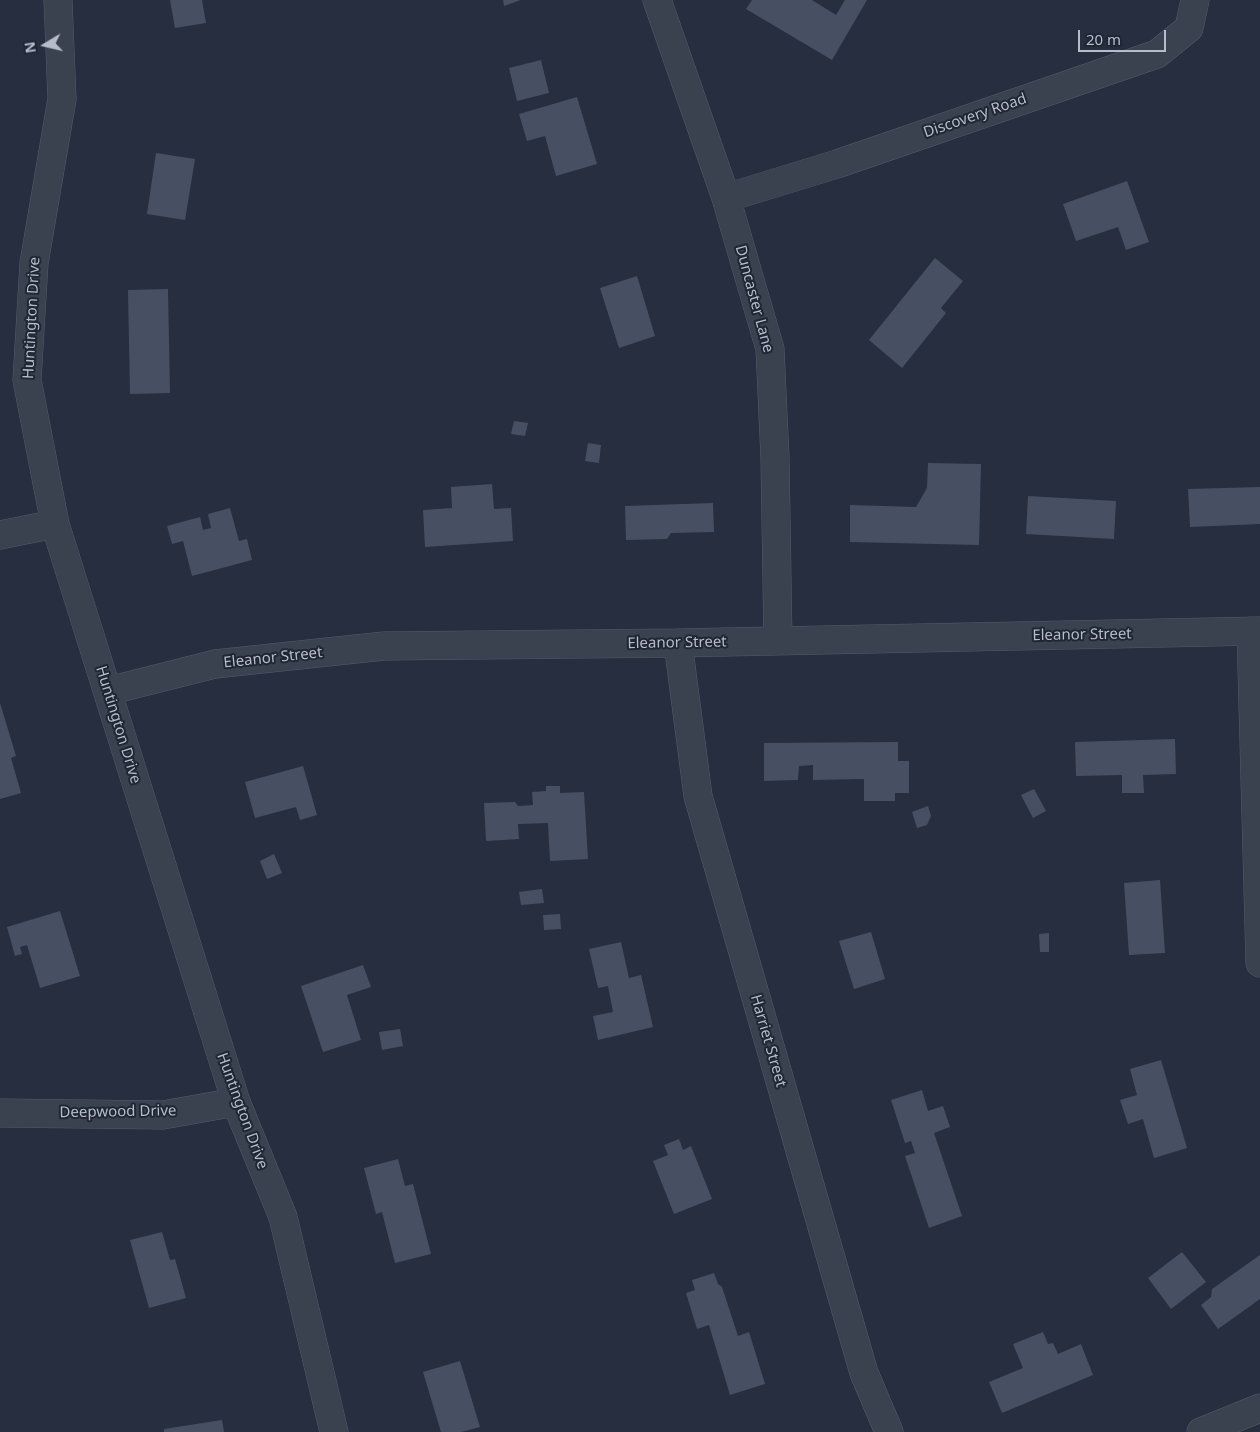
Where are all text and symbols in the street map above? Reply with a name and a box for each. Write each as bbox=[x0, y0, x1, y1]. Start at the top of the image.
north arrow bbox=[20, 20, 70, 70]
scale bar bbox=[1080, 20, 1168, 52]
text: 20 m bbox=[1086, 29, 1121, 49]
text: N bbox=[19, 40, 40, 55]
street label: Discovery Road bbox=[921, 90, 1029, 142]
street label: Duncaster Lane bbox=[731, 243, 777, 355]
street label: Huntington Drive bbox=[20, 257, 44, 379]
street label: Eleanor Street bbox=[1032, 625, 1132, 645]
street label: Eleanor Street bbox=[627, 633, 727, 653]
street label: Eleanor Street bbox=[223, 644, 323, 672]
street label: Huntington Drive bbox=[92, 664, 144, 786]
street label: Harriet Street bbox=[746, 993, 790, 1089]
street label: Huntington Drive bbox=[213, 1051, 271, 1171]
street label: Deepwood Drive bbox=[59, 1102, 177, 1122]

